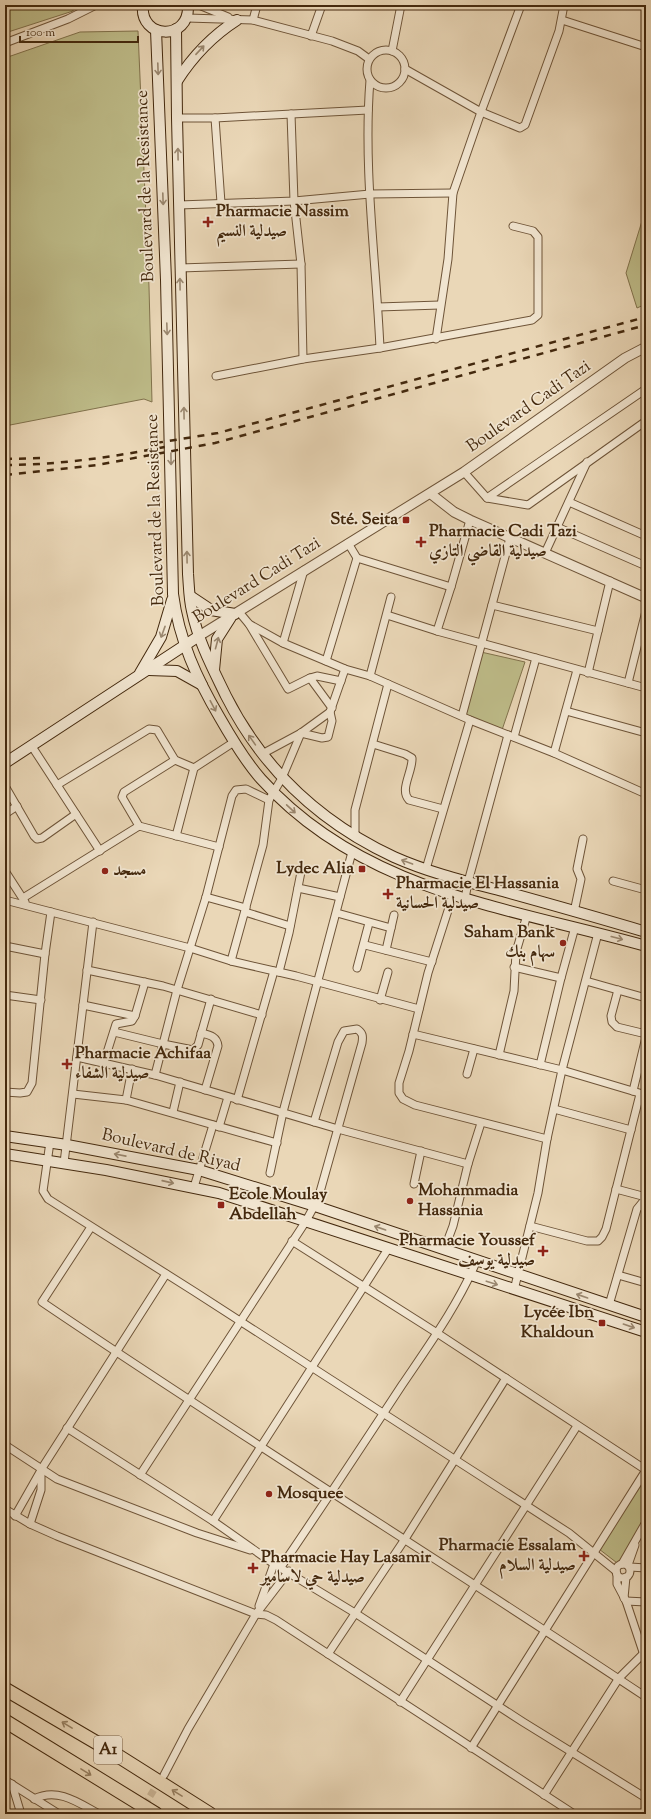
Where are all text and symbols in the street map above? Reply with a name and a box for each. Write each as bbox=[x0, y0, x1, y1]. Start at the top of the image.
scale bar bbox=[20, 18, 138, 44]
text: 100 m bbox=[26, 24, 55, 42]
one-way arrow bbox=[195, 45, 205, 55]
one-way arrow bbox=[154, 62, 162, 75]
street label: Boulevard de la Resistance bbox=[131, 89, 161, 283]
one-way arrow bbox=[174, 148, 181, 161]
one-way arrow bbox=[159, 192, 166, 205]
place label: Pharmacie Nassim صيدلية النسيم bbox=[216, 200, 350, 247]
marker: Pharmacie Nassim صيدلية النسيم bbox=[203, 217, 213, 227]
one-way arrow bbox=[177, 278, 184, 291]
one-way arrow bbox=[163, 322, 171, 335]
street label: Boulevard Cadi Tazi bbox=[462, 355, 596, 459]
one-way arrow bbox=[180, 407, 188, 420]
street label: Boulevard de la Resistance bbox=[141, 413, 171, 607]
one-way arrow bbox=[167, 452, 174, 465]
place label: Sté. Seita bbox=[330, 508, 398, 532]
marker: Sté. Seita bbox=[401, 515, 411, 525]
place label: Pharmacie Cadi Tazi صيدلية القاضي التازي bbox=[429, 520, 577, 566]
street label: Boulevard Cadi Tazi bbox=[188, 532, 326, 630]
marker: Pharmacie Cadi Tazi صيدلية القاضي التازي bbox=[416, 537, 426, 547]
one-way arrow bbox=[184, 551, 191, 564]
one-way arrow bbox=[158, 625, 166, 637]
one-way arrow bbox=[214, 636, 221, 649]
one-way arrow bbox=[210, 700, 218, 712]
one-way arrow bbox=[248, 735, 256, 746]
one-way arrow bbox=[286, 804, 296, 814]
place label: Lydec Alia bbox=[276, 857, 354, 881]
one-way arrow bbox=[402, 857, 414, 865]
place label: مسجد bbox=[113, 859, 146, 883]
marker: Lydec Alia bbox=[357, 864, 367, 874]
marker: مسجد bbox=[100, 866, 110, 876]
place label: Pharmacie El Hassania صيدلية الحسانية bbox=[396, 872, 559, 916]
marker: Pharmacie El Hassania صيدلية الحسانية bbox=[383, 889, 393, 899]
place label: Saham Bank سهام بنك bbox=[464, 921, 556, 966]
one-way arrow bbox=[610, 935, 623, 942]
marker: Saham Bank سهام بنك bbox=[558, 938, 568, 948]
place label: Pharmacie Achifaa صيدلية الشفاء bbox=[75, 1042, 211, 1086]
marker: Pharmacie Achifaa صيدلية الشفاء bbox=[62, 1059, 72, 1069]
street label: Boulevard de Riyad bbox=[99, 1123, 243, 1179]
one-way arrow bbox=[114, 1151, 127, 1159]
one-way arrow bbox=[161, 1178, 174, 1186]
place label: Mohammadia Hassania bbox=[418, 1179, 519, 1223]
place label: Ecole Moulay Abdellah bbox=[229, 1183, 328, 1227]
marker: Mohammadia Hassania bbox=[405, 1196, 415, 1206]
marker: Ecole Moulay Abdellah bbox=[216, 1200, 226, 1210]
one-way arrow bbox=[373, 1224, 386, 1231]
place label: Pharmacie Youssef صيدلية يوسف bbox=[399, 1229, 536, 1273]
marker: Pharmacie Youssef صيدلية يوسف bbox=[538, 1246, 548, 1256]
one-way arrow bbox=[486, 1279, 498, 1287]
one-way arrow bbox=[576, 1292, 589, 1299]
place label: Lycée Ibn Khaldoun bbox=[521, 1301, 595, 1345]
marker: Lycée Ibn Khaldoun bbox=[597, 1318, 607, 1328]
one-way arrow bbox=[623, 1323, 635, 1331]
place label: Mosquee bbox=[277, 1482, 343, 1506]
marker: Mosquee bbox=[264, 1489, 274, 1499]
place label: Pharmacie Essalam صيدلية السلام bbox=[439, 1534, 577, 1579]
place label: Pharmacie Hay Lasamir صيدلية حي لاسامير bbox=[259, 1546, 432, 1591]
marker: Pharmacie Essalam صيدلية السلام bbox=[579, 1551, 589, 1561]
marker: Pharmacie Hay Lasamir صيدلية حي لاسامير bbox=[248, 1563, 258, 1573]
one-way arrow bbox=[61, 1720, 73, 1728]
road number: A1 bbox=[94, 1736, 122, 1764]
one-way arrow bbox=[80, 1768, 92, 1776]
one-way arrow bbox=[171, 1789, 183, 1797]

